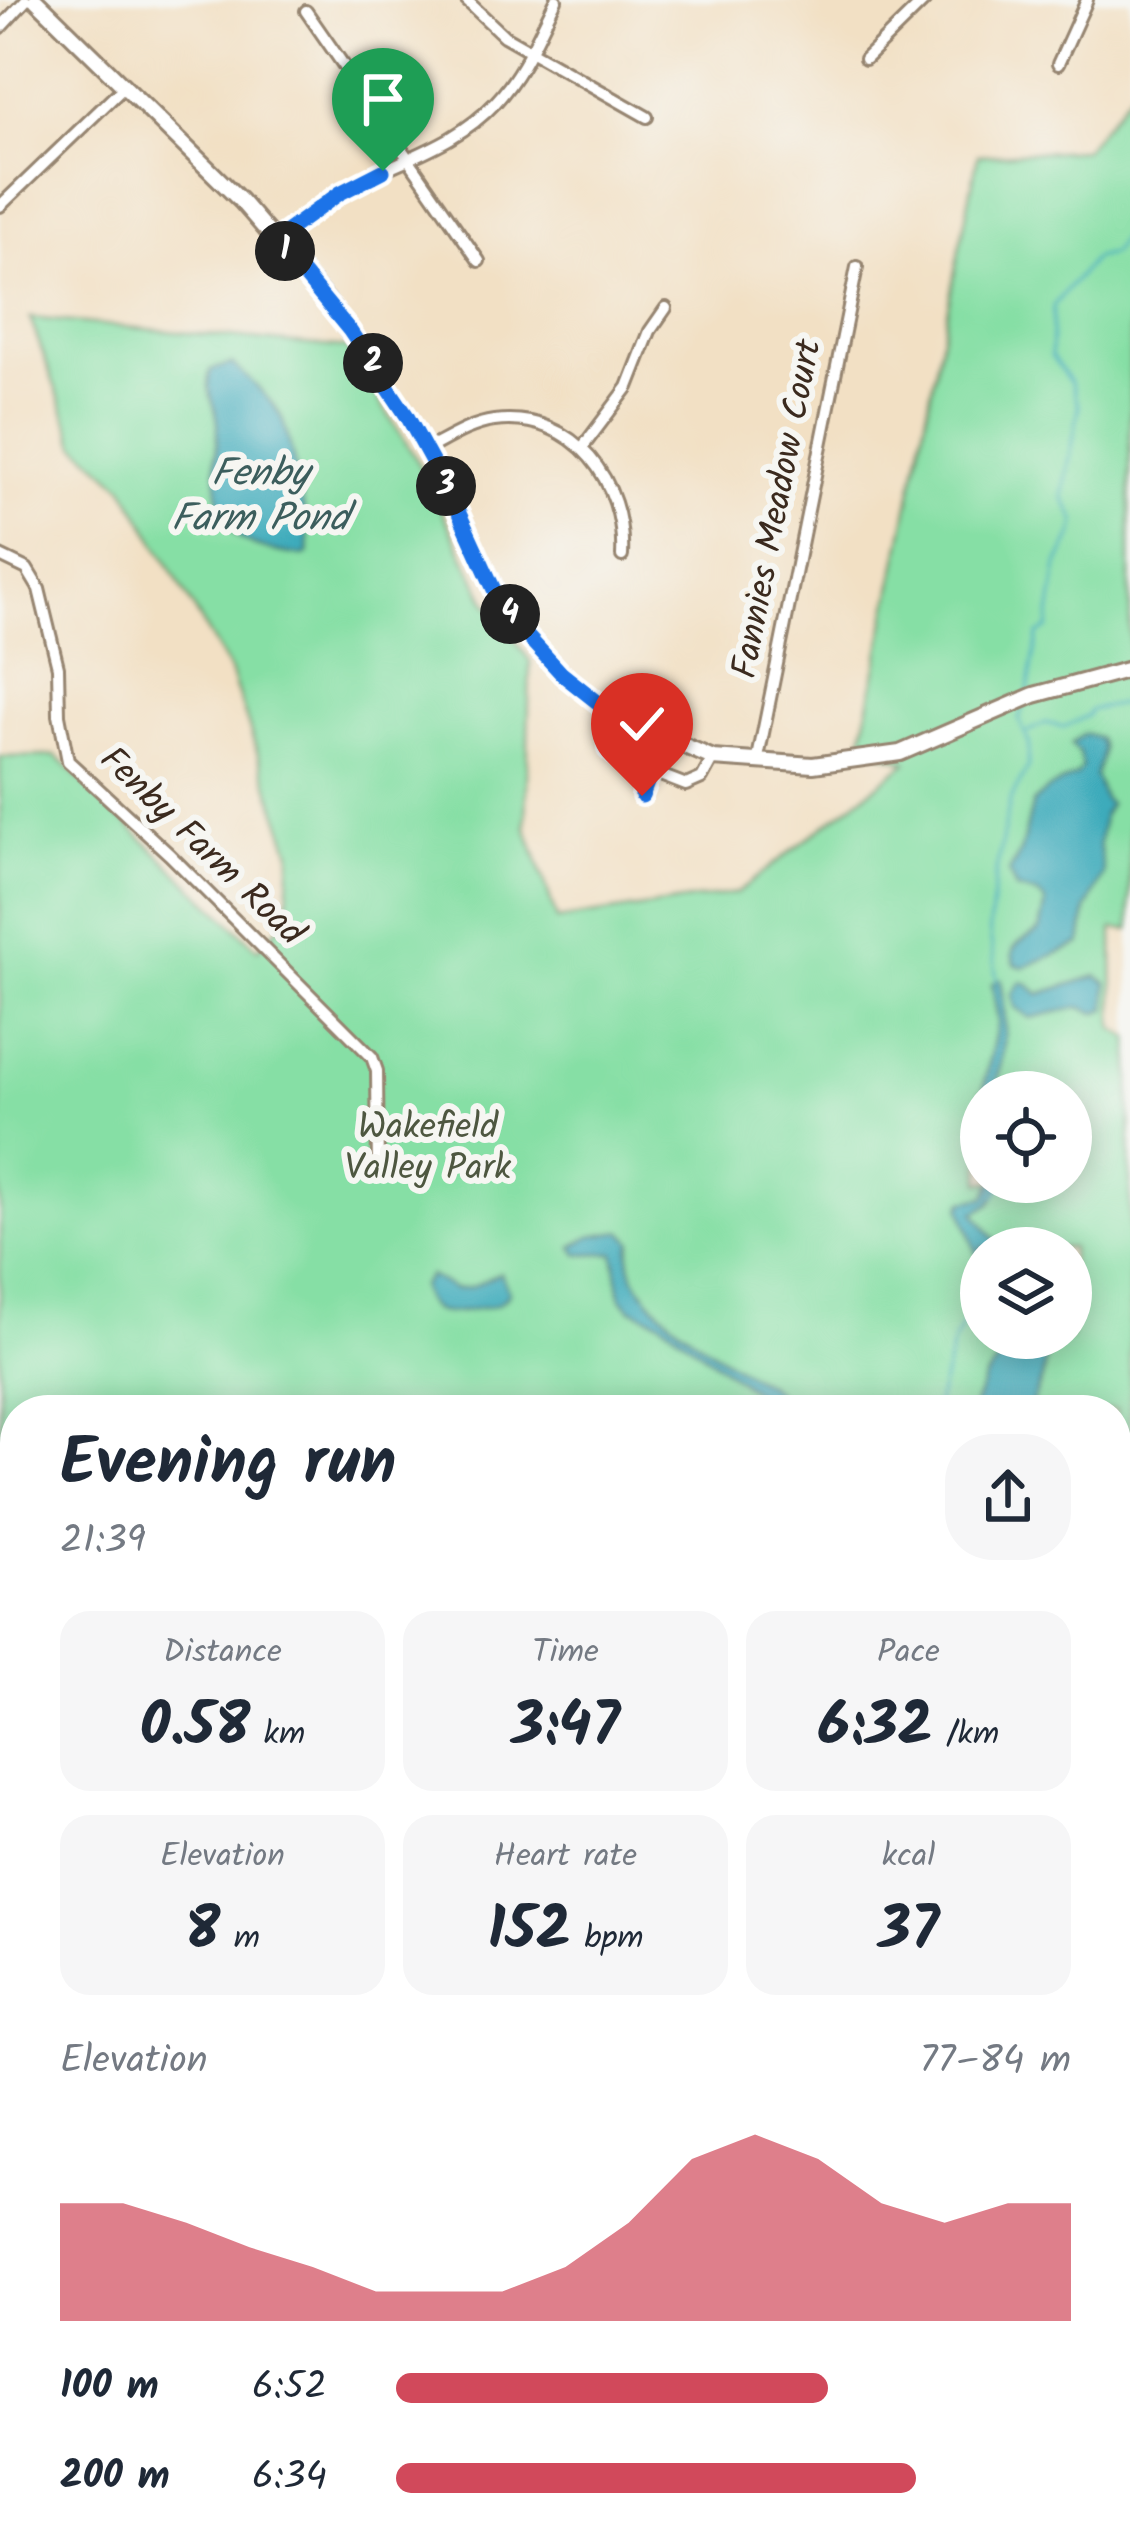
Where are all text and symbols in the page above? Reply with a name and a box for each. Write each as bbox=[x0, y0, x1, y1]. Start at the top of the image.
pin bbox=[332, 48, 434, 171]
icon: arrive bbox=[350, 66, 416, 132]
pin: 1 bbox=[255, 221, 315, 281]
text: 1 bbox=[280, 224, 290, 277]
pin: 2 bbox=[343, 333, 403, 393]
street label: Fannies Meadow Court bbox=[717, 334, 839, 683]
text: 2 bbox=[363, 336, 383, 389]
water label: Fenby Farm Pond bbox=[171, 444, 357, 551]
pin: 3 bbox=[416, 456, 476, 516]
text: 3 bbox=[437, 459, 455, 512]
pin: 4 bbox=[480, 584, 540, 644]
text: 4 bbox=[501, 587, 519, 640]
pin bbox=[591, 673, 693, 796]
icon: check bbox=[609, 691, 675, 757]
street label: Fenby Farm Road bbox=[85, 734, 318, 961]
map controls bbox=[960, 1071, 1092, 1359]
button: locate bbox=[960, 1071, 1092, 1203]
park label: Wakefield Valley Park bbox=[345, 1100, 512, 1198]
button: layers bbox=[960, 1227, 1092, 1359]
text: Evening run bbox=[60, 1413, 396, 1518]
button: share bbox=[945, 1434, 1071, 1560]
text: 21:39 bbox=[60, 1511, 146, 1573]
text: Distance bbox=[163, 1627, 282, 1680]
text: Time bbox=[532, 1627, 599, 1680]
text: Pace bbox=[877, 1627, 940, 1680]
text: 0.58 bbox=[140, 1680, 250, 1776]
text: 3:47 bbox=[511, 1680, 620, 1776]
text: 6:32 bbox=[818, 1680, 933, 1776]
text: km bbox=[250, 1709, 305, 1762]
text: /km bbox=[933, 1709, 999, 1762]
text: Elevation bbox=[160, 1831, 285, 1884]
text: Heart rate bbox=[494, 1831, 637, 1884]
text: kcal bbox=[882, 1831, 935, 1884]
text: 8 bbox=[185, 1884, 220, 1980]
text: 152 bbox=[487, 1884, 571, 1980]
text: 37 bbox=[878, 1884, 939, 1980]
text: m bbox=[220, 1913, 260, 1966]
text: bpm bbox=[571, 1913, 644, 1966]
text: Elevation bbox=[60, 2031, 208, 2093]
text: 77–84 m bbox=[920, 2031, 1071, 2093]
text: 100 m bbox=[60, 2357, 159, 2419]
text: 6:52 bbox=[252, 2357, 327, 2419]
text: 200 m bbox=[60, 2447, 170, 2509]
text: 6:34 bbox=[252, 2447, 327, 2509]

